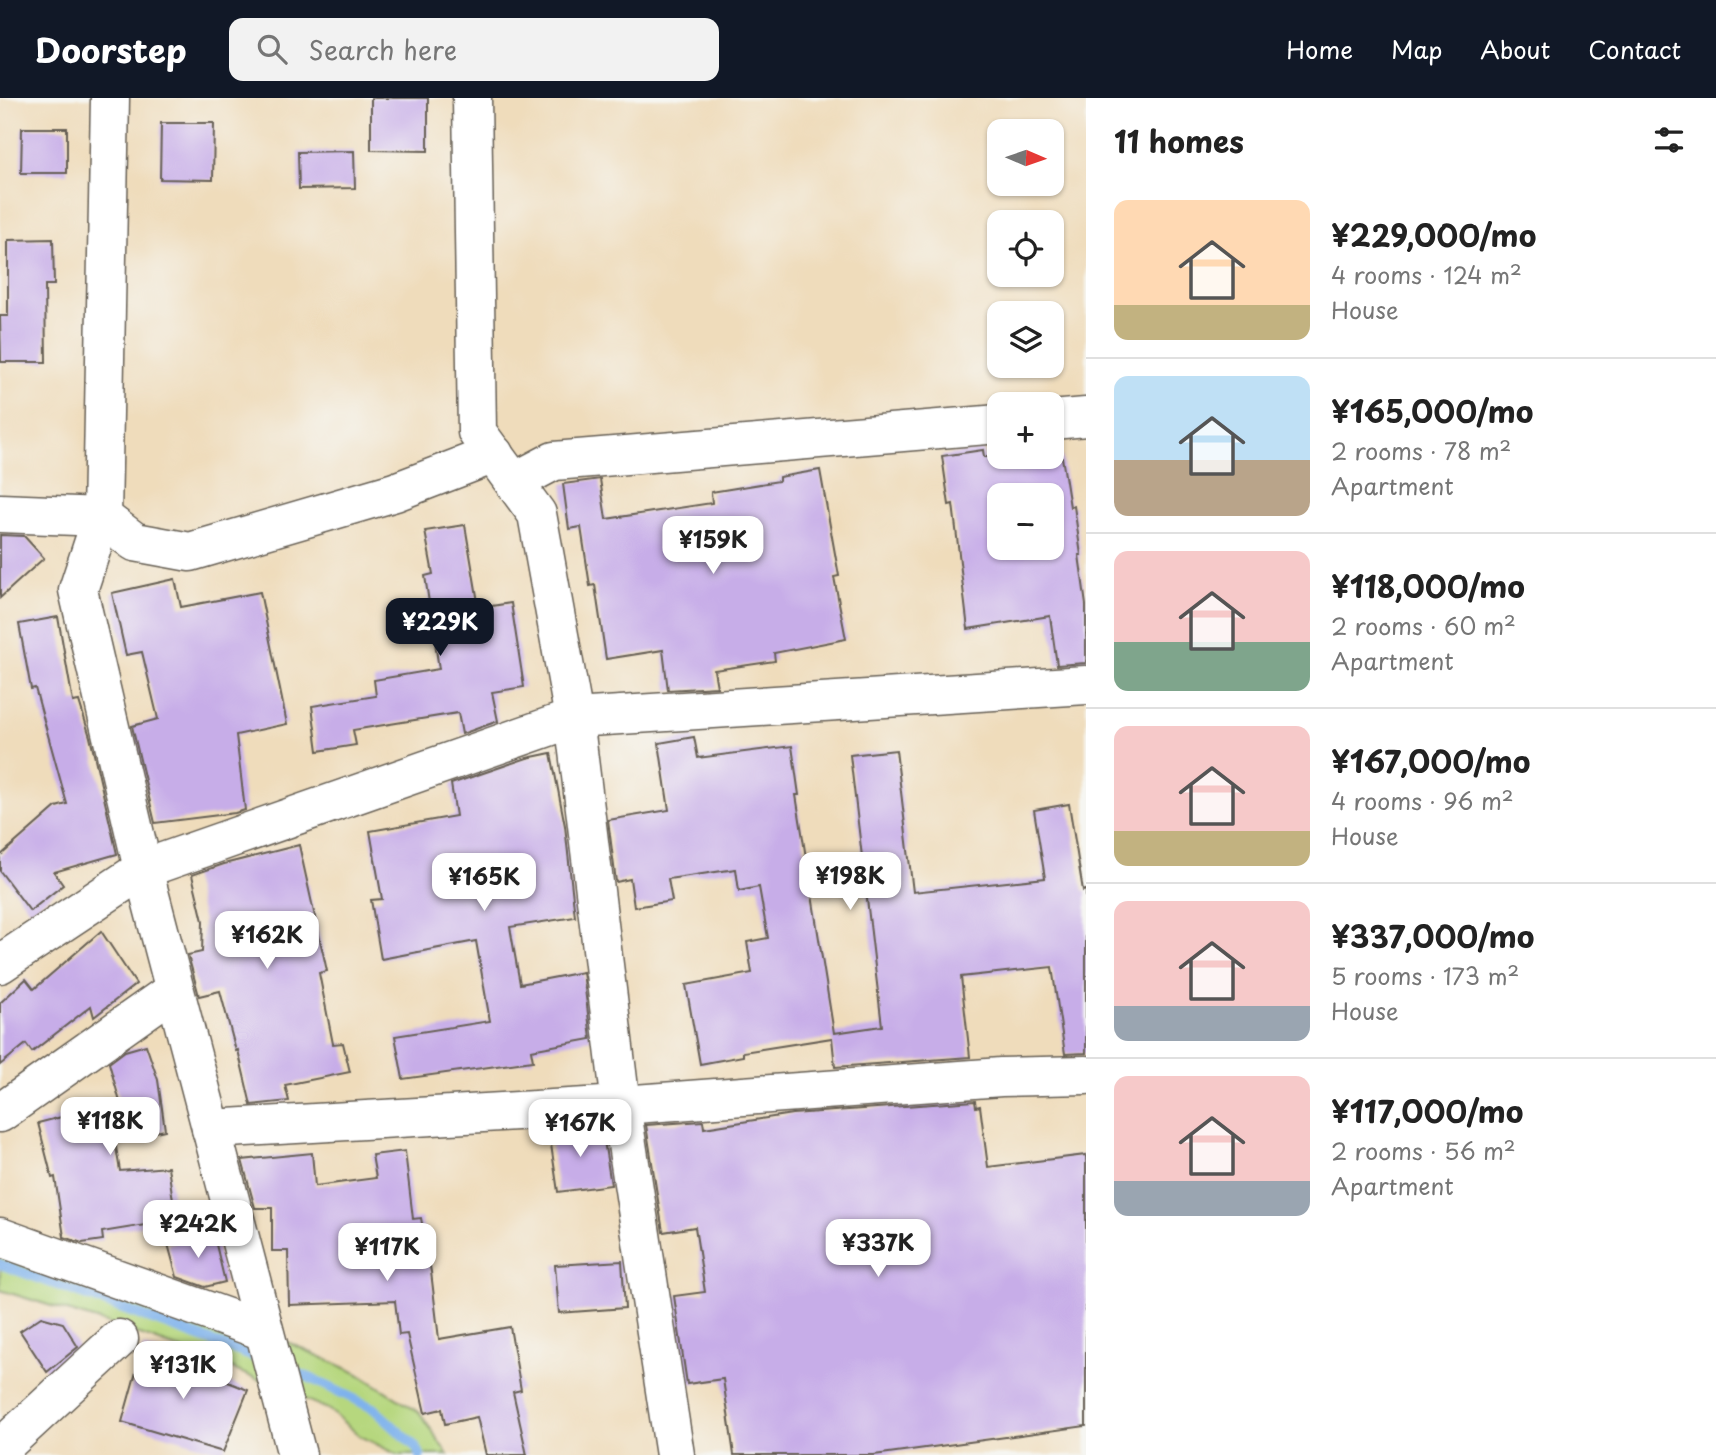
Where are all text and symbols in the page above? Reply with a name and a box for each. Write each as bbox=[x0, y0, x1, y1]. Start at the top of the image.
search box bbox=[229, 18, 719, 81]
text: Doorstep bbox=[35, 24, 187, 74]
icon: search bbox=[253, 30, 291, 68]
text: Search here bbox=[309, 30, 457, 69]
text: Home bbox=[1286, 31, 1353, 67]
text: Map bbox=[1391, 31, 1442, 67]
text: About bbox=[1480, 31, 1550, 67]
text: Contact bbox=[1588, 31, 1681, 67]
text: 11 homes bbox=[1114, 118, 1244, 163]
north arrow bbox=[987, 119, 1064, 196]
map controls bbox=[987, 119, 1064, 560]
icon: filters bbox=[1650, 121, 1688, 159]
button: locate bbox=[987, 210, 1064, 287]
text: ¥229,000/mo bbox=[1331, 212, 1536, 257]
icon: home bbox=[1170, 228, 1254, 312]
text: 4 rooms · 124 m² bbox=[1331, 257, 1522, 292]
text: House bbox=[1331, 292, 1398, 327]
button: layers bbox=[987, 301, 1064, 378]
text: ¥165,000/mo bbox=[1331, 388, 1533, 433]
button: + bbox=[987, 392, 1064, 469]
icon: home bbox=[1170, 404, 1254, 488]
text: 2 rooms · 78 m² bbox=[1331, 433, 1511, 468]
text: Apartment bbox=[1331, 468, 1454, 503]
button: − bbox=[987, 483, 1064, 560]
pin: ¥159K bbox=[664, 517, 762, 576]
text: ¥159K bbox=[678, 521, 748, 556]
text: ¥118,000/mo bbox=[1331, 563, 1525, 608]
icon: home bbox=[1170, 579, 1254, 663]
pin: ¥229K bbox=[391, 598, 489, 658]
text: ¥229K bbox=[402, 603, 478, 638]
text: 2 rooms · 60 m² bbox=[1331, 608, 1516, 643]
text: Apartment bbox=[1331, 643, 1454, 678]
text: ¥167,000/mo bbox=[1331, 738, 1530, 783]
icon: home bbox=[1170, 754, 1254, 838]
text: 4 rooms · 96 m² bbox=[1331, 783, 1514, 818]
text: House bbox=[1331, 818, 1398, 853]
pin: ¥198K bbox=[801, 852, 899, 912]
pin: ¥165K bbox=[435, 854, 533, 913]
text: ¥198K bbox=[815, 857, 885, 892]
text: ¥165K bbox=[448, 858, 520, 893]
pin: ¥162K bbox=[218, 912, 316, 971]
text: ¥337,000/mo bbox=[1331, 913, 1534, 958]
text: ¥162K bbox=[231, 916, 303, 951]
icon: home bbox=[1170, 929, 1254, 1013]
text: 5 rooms · 173 m² bbox=[1331, 958, 1519, 993]
text: House bbox=[1331, 993, 1398, 1028]
text: ¥117,000/mo bbox=[1331, 1088, 1524, 1133]
pin: ¥118K bbox=[61, 1098, 159, 1157]
pin: ¥167K bbox=[531, 1100, 629, 1159]
text: ¥118K bbox=[77, 1102, 143, 1137]
text: ¥167K bbox=[544, 1104, 616, 1139]
icon: home bbox=[1170, 1104, 1254, 1188]
text: 2 rooms · 56 m² bbox=[1331, 1133, 1516, 1168]
text: Apartment bbox=[1331, 1168, 1454, 1203]
pin: ¥242K bbox=[149, 1200, 247, 1260]
text: ¥242K bbox=[159, 1205, 237, 1240]
pin: ¥337K bbox=[829, 1220, 927, 1279]
pin: ¥117K bbox=[338, 1224, 436, 1283]
text: ¥337K bbox=[842, 1224, 914, 1259]
text: ¥117K bbox=[354, 1228, 420, 1263]
pin: ¥131K bbox=[134, 1342, 232, 1401]
text: ¥131K bbox=[150, 1346, 216, 1381]

